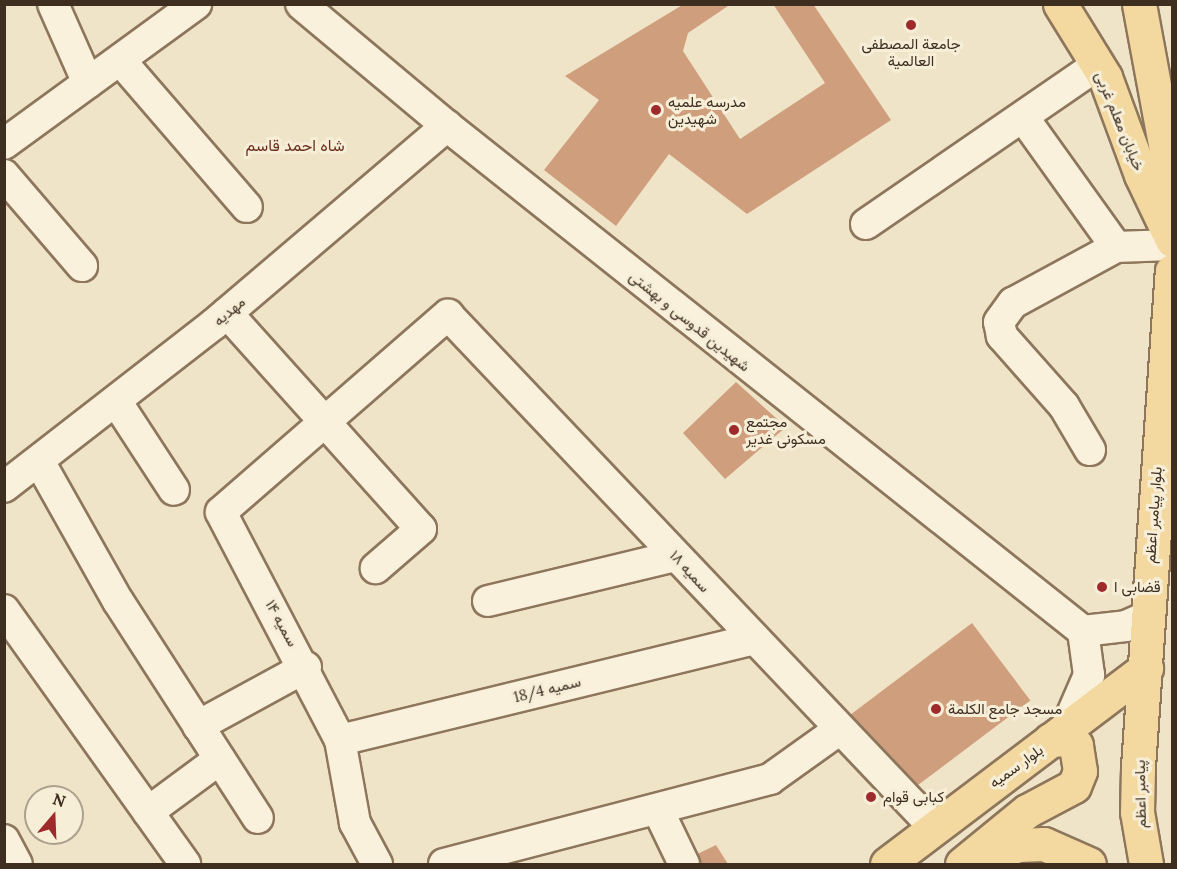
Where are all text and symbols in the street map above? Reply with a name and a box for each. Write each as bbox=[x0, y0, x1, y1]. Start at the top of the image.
marker: جامعة المصطفی العالمیة bbox=[904, 18, 918, 32]
place label: جامعة المصطفی العالمیة bbox=[862, 34, 960, 69]
street label: خیابان معلم غربی bbox=[1092, 69, 1148, 173]
place label: مدرسه علمیه شهیدین bbox=[668, 92, 746, 127]
marker: مدرسه علمیه شهیدین bbox=[649, 103, 663, 117]
district label: شاه احمد قاسم bbox=[245, 135, 345, 155]
street label: شهیدین قدوسی و بهشتی bbox=[626, 267, 754, 375]
street label: مهدیه bbox=[209, 293, 249, 329]
place label: مجتمع مسکونی غدیر bbox=[746, 412, 826, 447]
marker: مجتمع مسکونی غدیر bbox=[727, 423, 741, 437]
street label: بلوار پیامبر اعظم bbox=[1141, 466, 1165, 564]
street label: سمیه ۱۸ bbox=[666, 546, 714, 596]
place label: قضابی ا bbox=[1114, 578, 1161, 596]
marker: قضابی ا bbox=[1095, 580, 1109, 594]
street label: سمیه ۱۴ bbox=[262, 597, 302, 649]
street label: سمیه 18/4 bbox=[511, 672, 583, 706]
place label: مسجد جامع الکلمة bbox=[948, 700, 1062, 718]
marker: مسجد جامع الکلمة bbox=[929, 702, 943, 716]
street label: بلوار سمیه bbox=[986, 740, 1046, 792]
street label: پیامبر اعظم bbox=[1130, 760, 1150, 828]
north arrow bbox=[24, 785, 84, 845]
text: N bbox=[50, 788, 68, 811]
place label: کبابی قوام bbox=[883, 788, 944, 806]
marker: کبابی قوام bbox=[864, 790, 878, 804]

